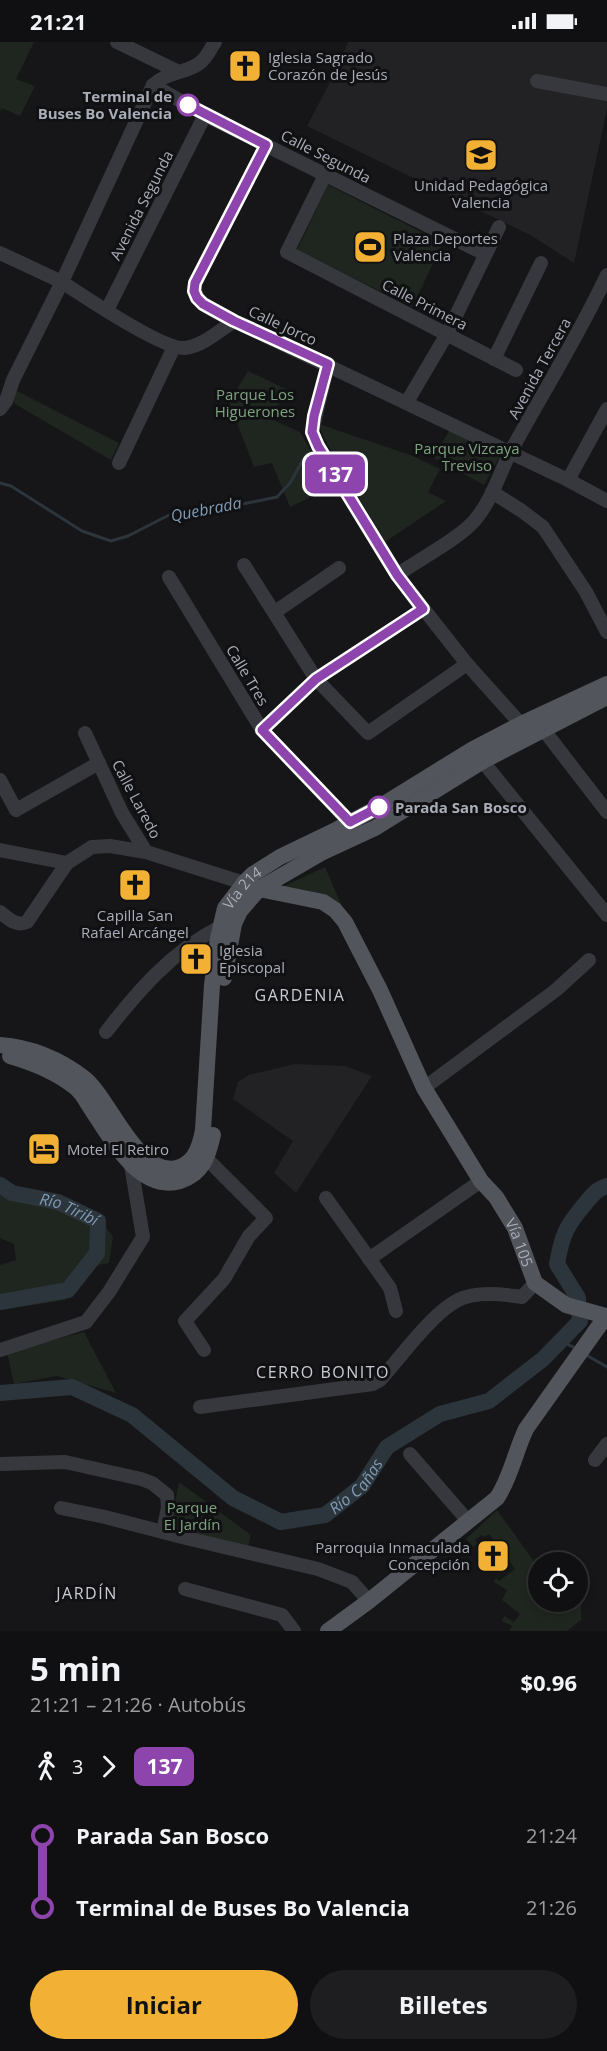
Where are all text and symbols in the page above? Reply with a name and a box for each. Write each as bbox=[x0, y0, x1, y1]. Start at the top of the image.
text: 21:21 bbox=[30, 6, 87, 36]
place label: Iglesia Sagrado Corazón de Jesús bbox=[268, 47, 388, 84]
church icon: Iglesia Sagrado Corazón de Jesús bbox=[227, 48, 263, 84]
place label: Terminal de Buses Bo Valencia bbox=[38, 86, 172, 123]
marker: Terminal de Buses Bo Valencia bbox=[177, 94, 199, 116]
street label: Calle Segunda bbox=[278, 125, 374, 187]
school or university icon: Unidad Pedagógica Valencia bbox=[463, 137, 499, 173]
street label: Avenida Segunda bbox=[105, 147, 177, 263]
place label: Unidad Pedagógica Valencia bbox=[414, 175, 548, 212]
place label: Plaza Deportes Valencia bbox=[393, 228, 498, 265]
sports icon: Plaza Deportes Valencia bbox=[352, 229, 388, 265]
street label: Calle Primera bbox=[379, 274, 471, 334]
street label: Calle Jorco bbox=[246, 300, 320, 350]
street label: Avenida Tercera bbox=[503, 314, 575, 422]
park label: Parque Los Higuerones bbox=[215, 384, 295, 421]
park label: Parque Vizcaya Treviso bbox=[414, 438, 520, 475]
line badge: 137 bbox=[300, 454, 370, 494]
text: 137 bbox=[317, 460, 353, 488]
water label: Quebrada bbox=[169, 491, 243, 527]
street label: Calle Tres bbox=[222, 641, 274, 709]
street label: Calle Laredo bbox=[108, 756, 166, 842]
marker: Parada San Bosco bbox=[368, 796, 390, 818]
place label: Parada San Bosco bbox=[395, 797, 527, 817]
street label: Vía 214 bbox=[218, 861, 265, 913]
church icon: Capilla San Rafael Arcángel bbox=[117, 867, 153, 903]
place label: Capilla San Rafael Arcángel bbox=[81, 905, 189, 942]
place label: Iglesia Episcopal bbox=[219, 940, 285, 977]
church icon: Iglesia Episcopal bbox=[178, 941, 214, 977]
district label: GARDENIA bbox=[255, 984, 345, 1006]
hotel icon: Motel El Retiro bbox=[26, 1131, 62, 1167]
place label: Motel El Retiro bbox=[67, 1139, 169, 1159]
water label: Río Tiribí bbox=[38, 1188, 104, 1232]
street label: Vía 105 bbox=[501, 1214, 538, 1270]
district label: CERRO BONITO bbox=[256, 1361, 390, 1383]
water label: Río Cañas bbox=[324, 1454, 388, 1519]
park label: Parque El Jardín bbox=[164, 1497, 220, 1534]
place label: Parroquia Inmaculada Concepción bbox=[315, 1537, 470, 1574]
church icon: Parroquia Inmaculada Concepción bbox=[475, 1538, 511, 1574]
map controls bbox=[528, 1552, 588, 1612]
button: locate bbox=[528, 1552, 588, 1612]
district label: JARDÍN bbox=[54, 1582, 118, 1604]
text: 5 min bbox=[30, 1646, 122, 1691]
text: $0.96 bbox=[520, 1667, 577, 1697]
text: 21:21 – 21:26 · Autobús bbox=[30, 1691, 246, 1718]
icon: walk bbox=[30, 1750, 63, 1783]
icon: forward bbox=[92, 1750, 125, 1783]
text: 137 bbox=[146, 1752, 182, 1780]
text: 3 bbox=[72, 1753, 83, 1780]
text: Parada San Bosco bbox=[76, 1820, 269, 1850]
text: 21:24 bbox=[526, 1822, 577, 1849]
text: Terminal de Buses Bo Valencia bbox=[76, 1892, 410, 1922]
text: 21:26 bbox=[526, 1894, 577, 1921]
button: Iniciar bbox=[30, 1970, 298, 2039]
button: Billetes bbox=[310, 1970, 577, 2039]

